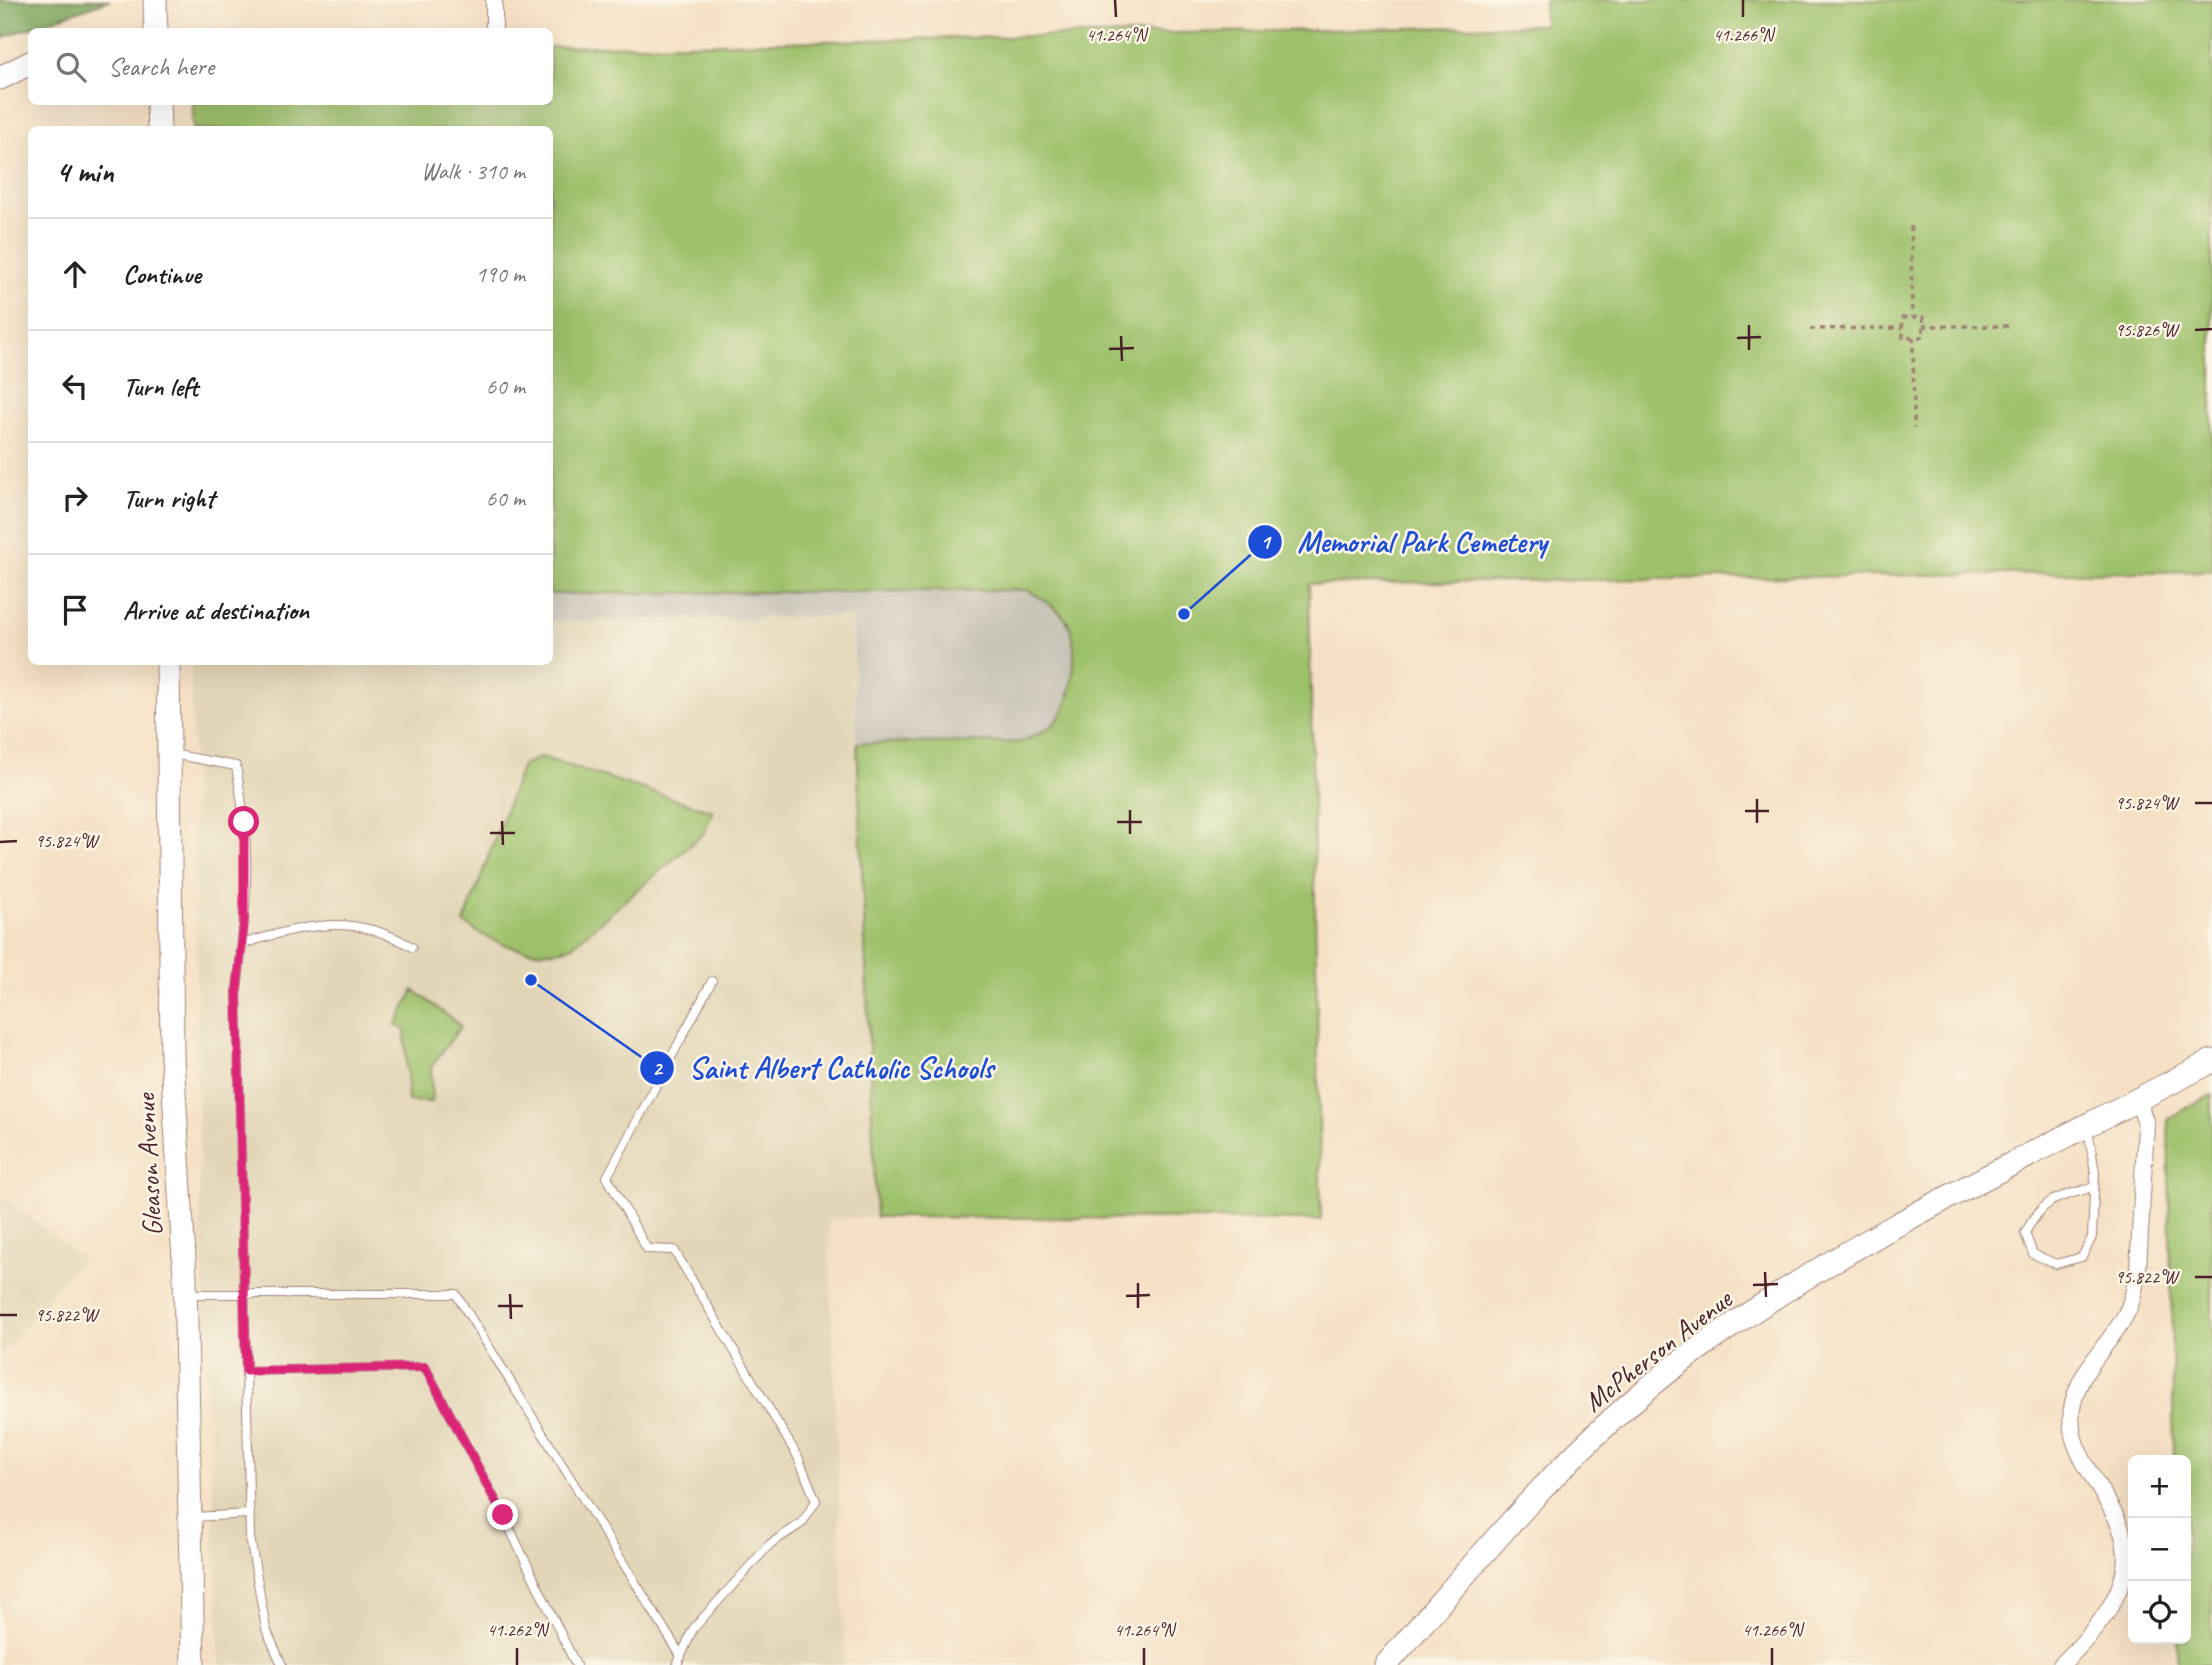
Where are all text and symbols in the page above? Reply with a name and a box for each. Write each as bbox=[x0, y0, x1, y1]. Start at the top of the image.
text: 41.264°N bbox=[1086, 24, 1149, 46]
text: 41.266°N bbox=[1713, 24, 1776, 46]
search box bbox=[28, 28, 553, 105]
icon: search bbox=[52, 48, 90, 86]
text: Search here bbox=[108, 50, 214, 83]
text: 4 min bbox=[56, 153, 113, 191]
text: Walk · 310 m bbox=[421, 157, 525, 186]
icon: ahead bbox=[56, 255, 94, 293]
text: Continue bbox=[123, 258, 201, 291]
text: 190 m bbox=[476, 260, 525, 289]
text: 95.826°W bbox=[2115, 319, 2180, 341]
icon: left bbox=[56, 367, 94, 405]
text: Turn left bbox=[123, 370, 198, 403]
text: 60 m bbox=[486, 372, 525, 401]
icon: right bbox=[56, 479, 94, 517]
text: Turn right bbox=[123, 482, 214, 515]
text: 60 m bbox=[486, 484, 525, 513]
callout: Memorial Park Cemetery bbox=[1247, 516, 1561, 567]
text: Memorial Park Cemetery bbox=[1297, 523, 1549, 561]
text: 1 bbox=[1260, 529, 1272, 555]
icon: arrive bbox=[56, 591, 94, 629]
text: Arrive at destination bbox=[123, 594, 309, 627]
text: 95.824°W bbox=[2115, 792, 2180, 814]
route start bbox=[228, 806, 259, 837]
text: 95.824°W bbox=[35, 830, 100, 852]
callout: Saint Albert Catholic Schools bbox=[639, 1042, 1008, 1093]
text: Saint Albert Catholic Schools bbox=[689, 1049, 997, 1087]
text: 2 bbox=[652, 1055, 664, 1081]
street label: Gleason Avenue bbox=[127, 1091, 170, 1237]
text: 95.822°W bbox=[2115, 1266, 2180, 1288]
street label: McPherson Avenue bbox=[1576, 1281, 1740, 1419]
text: 95.822°W bbox=[35, 1304, 100, 1326]
map controls bbox=[2128, 1455, 2191, 1644]
button: + bbox=[2128, 1455, 2191, 1518]
route end bbox=[487, 1499, 518, 1530]
button: − bbox=[2128, 1518, 2191, 1581]
button: locate bbox=[2128, 1581, 2191, 1644]
text: 41.262°N bbox=[487, 1619, 550, 1641]
text: 41.264°N bbox=[1114, 1619, 1177, 1641]
text: 41.266°N bbox=[1742, 1619, 1805, 1641]

